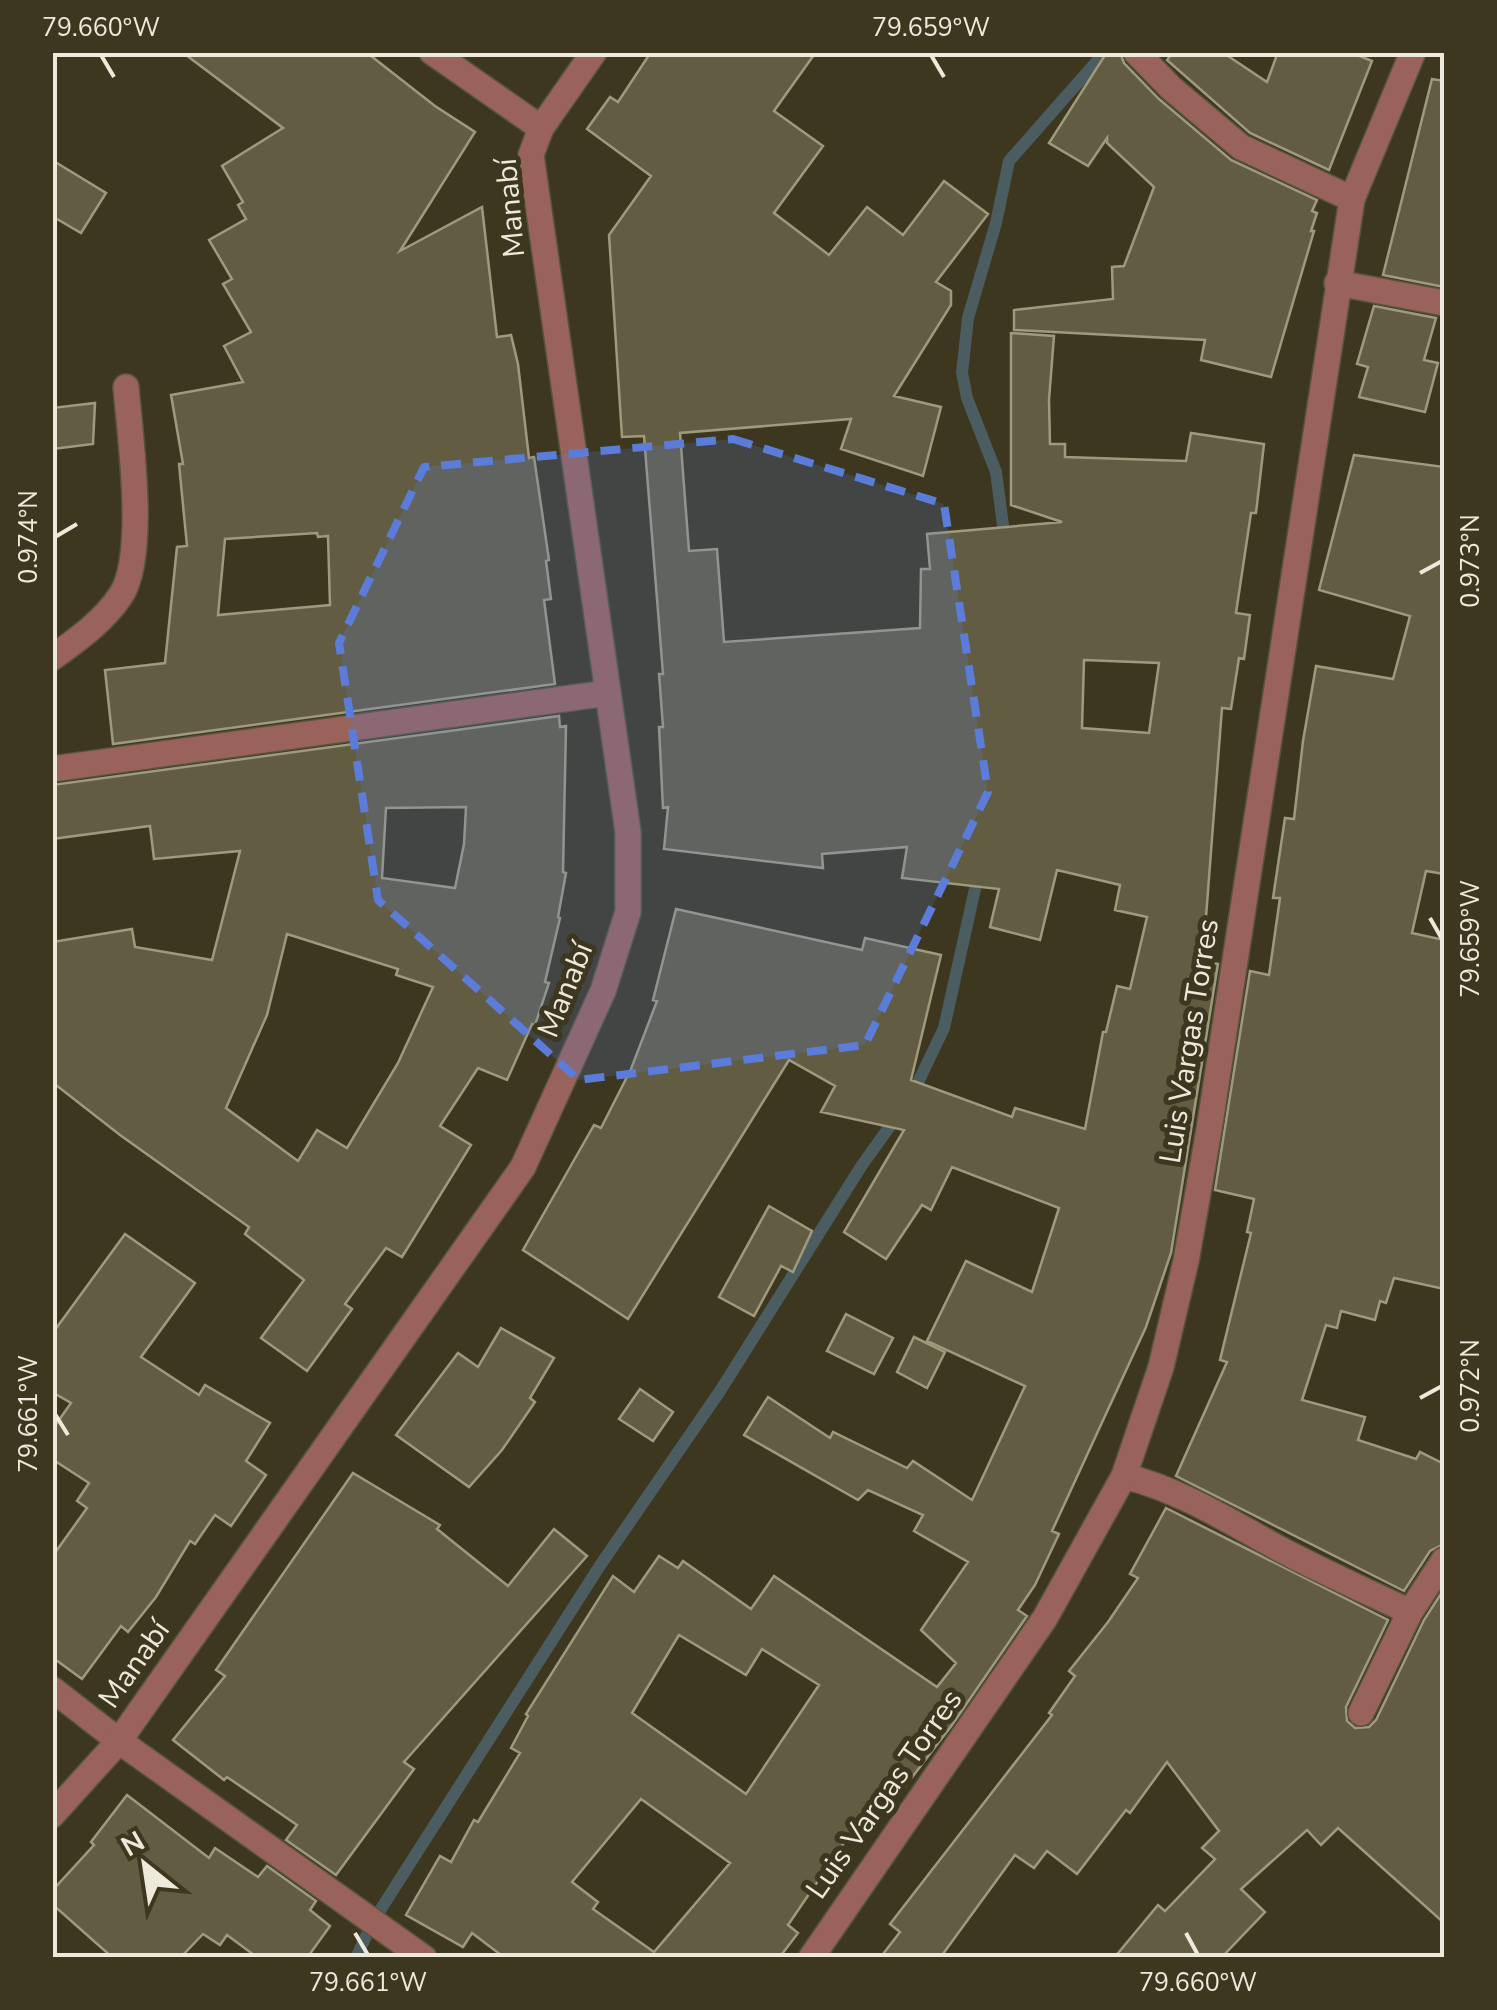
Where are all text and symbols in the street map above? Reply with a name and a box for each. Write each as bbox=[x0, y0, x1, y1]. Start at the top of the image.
text: 79.660°W bbox=[42, 11, 160, 45]
text: 79.659°W bbox=[872, 11, 990, 45]
street label: Manabí bbox=[486, 155, 535, 259]
text: 0.974°N bbox=[12, 490, 46, 584]
text: 0.973°N bbox=[1454, 514, 1488, 608]
text: 79.659°W bbox=[1454, 880, 1488, 998]
street label: Luis Vargas Torres bbox=[1150, 916, 1229, 1166]
street label: Manabí bbox=[528, 935, 604, 1044]
text: 0.972°N bbox=[1454, 1339, 1488, 1433]
text: 79.661°W bbox=[12, 1355, 46, 1473]
street label: Manabí bbox=[89, 1610, 181, 1717]
street label: Luis Vargas Torres bbox=[797, 1681, 972, 1907]
north arrow bbox=[95, 1815, 195, 1915]
text: N bbox=[114, 1823, 152, 1866]
text: 79.661°W bbox=[309, 1966, 427, 2000]
text: 79.660°W bbox=[1139, 1966, 1257, 2000]

